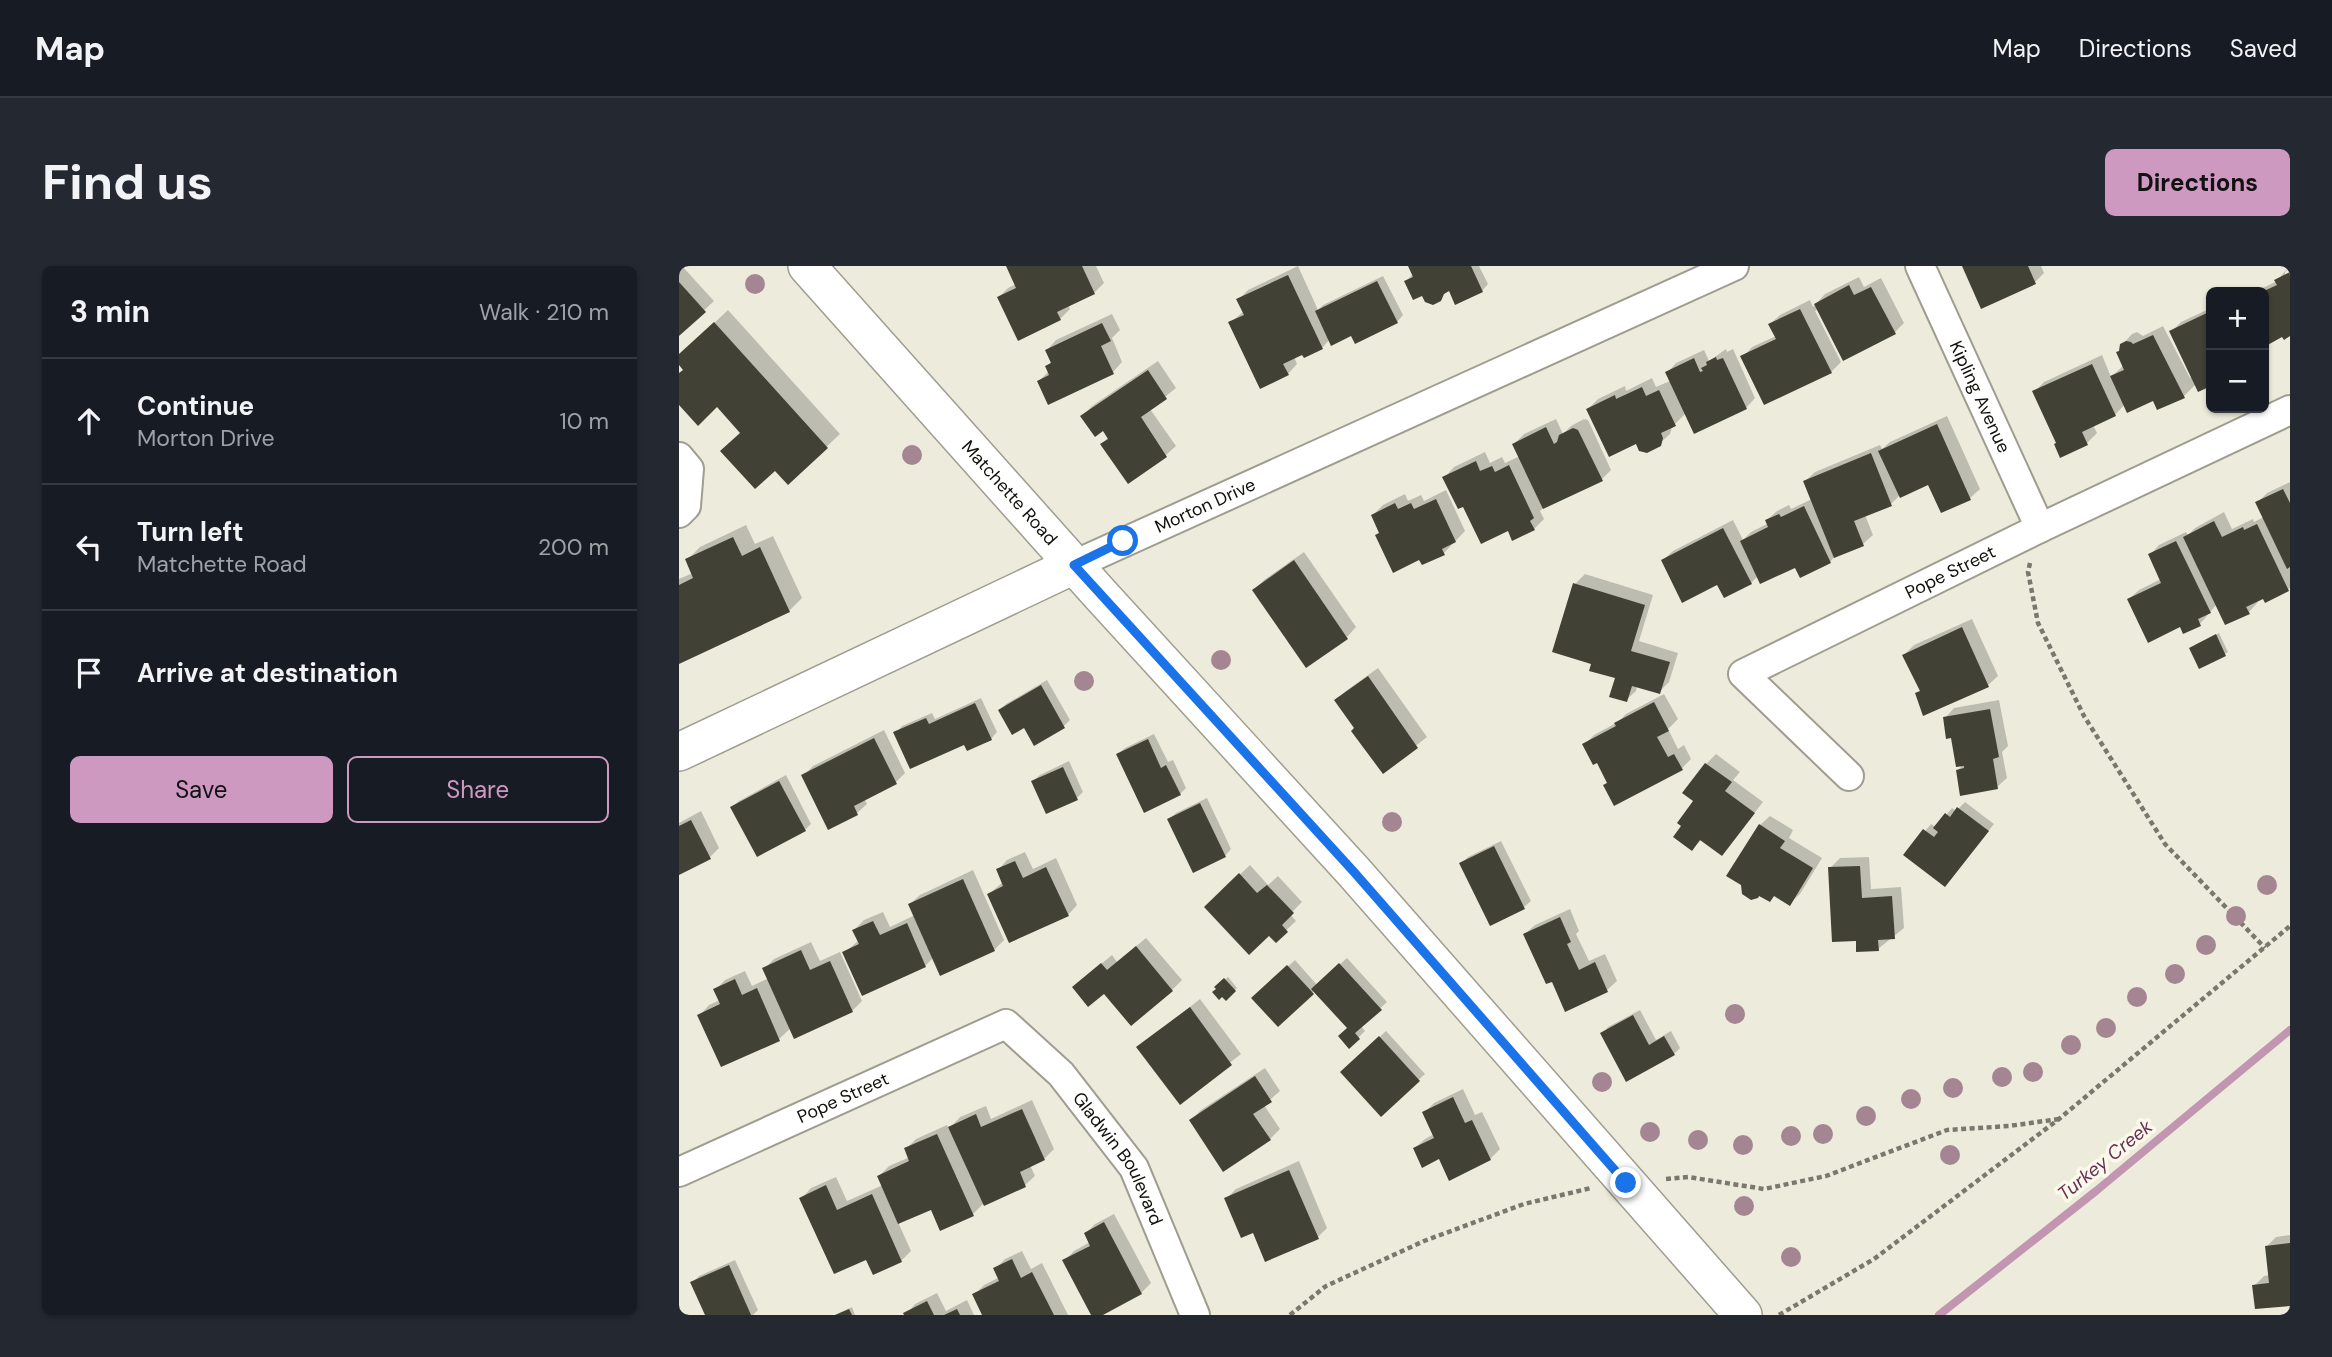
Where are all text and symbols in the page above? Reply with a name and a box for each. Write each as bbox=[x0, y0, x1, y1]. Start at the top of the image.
text: Map bbox=[35, 27, 105, 70]
text: Map bbox=[1993, 33, 2041, 64]
text: Directions bbox=[2079, 33, 2192, 64]
text: Saved bbox=[2230, 33, 2297, 64]
button: Directions bbox=[2105, 149, 2290, 216]
text: Find us bbox=[42, 150, 213, 214]
map controls bbox=[2206, 287, 2269, 413]
button: + bbox=[2206, 287, 2269, 350]
text: 3 min bbox=[70, 292, 150, 331]
text: Walk · 210 m bbox=[479, 297, 609, 327]
street label: Kipling Avenue bbox=[1944, 337, 2016, 457]
button: − bbox=[2206, 350, 2269, 413]
text: Continue bbox=[137, 389, 254, 423]
icon: ahead bbox=[70, 402, 108, 440]
text: 10 m bbox=[559, 406, 609, 436]
text: Morton Drive bbox=[137, 423, 275, 453]
street label: Matchette Road bbox=[956, 435, 1063, 550]
street label: Morton Drive bbox=[1151, 472, 1259, 539]
text: Turn left bbox=[137, 515, 244, 549]
route start bbox=[1107, 525, 1138, 556]
icon: left bbox=[70, 528, 108, 566]
text: 200 m bbox=[538, 532, 609, 562]
street label: Pope Street bbox=[1901, 540, 1999, 605]
text: Matchette Road bbox=[137, 549, 307, 579]
icon: arrive bbox=[70, 654, 108, 692]
text: Arrive at destination bbox=[137, 656, 398, 690]
button: Save bbox=[70, 756, 333, 823]
button: Share bbox=[347, 756, 609, 823]
street label: Pope Street bbox=[793, 1067, 893, 1129]
street label: Gladwin Boulevard bbox=[1067, 1087, 1168, 1229]
water label: Turkey Creek bbox=[2052, 1114, 2158, 1206]
route end bbox=[1610, 1167, 1641, 1198]

